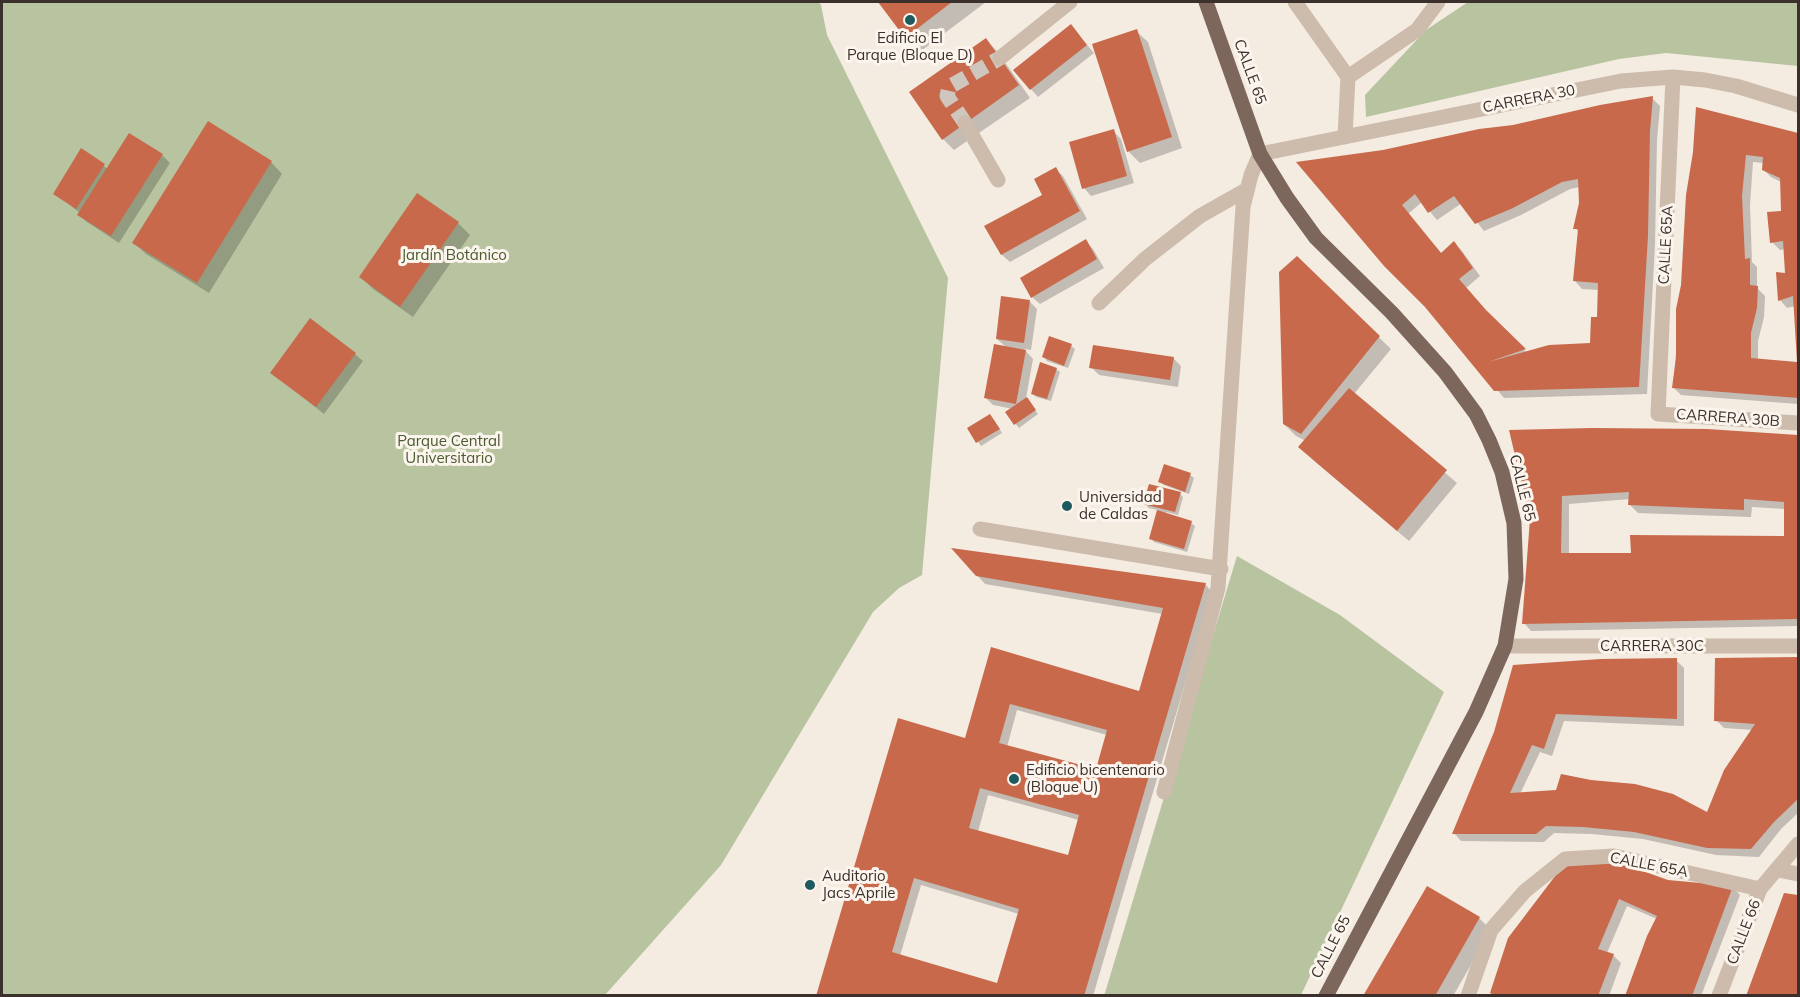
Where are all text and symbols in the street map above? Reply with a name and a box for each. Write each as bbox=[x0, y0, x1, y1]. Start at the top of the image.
marker: Edificio El Parque (Bloque D) bbox=[903, 13, 917, 27]
place label: Edificio El Parque (Bloque D) bbox=[847, 29, 973, 64]
street label: CALLE 65 bbox=[1230, 37, 1270, 107]
street label: CARRERA 30 bbox=[1481, 81, 1577, 117]
street label: CALLE 65A bbox=[1655, 205, 1677, 285]
park label: Jardín Botánico bbox=[401, 246, 507, 264]
street label: CARRERA 30B bbox=[1676, 405, 1780, 431]
park label: Parque Central Universitario bbox=[397, 432, 501, 467]
street label: CALLE 65 bbox=[1505, 453, 1539, 523]
place label: Universidad de Caldas bbox=[1079, 488, 1162, 523]
marker: Universidad de Caldas bbox=[1060, 499, 1074, 513]
street label: CARRERA 30C bbox=[1600, 637, 1704, 655]
place label: Edificio bicentenario (Bloque U) bbox=[1026, 761, 1165, 796]
marker: Edificio bicentenario (Bloque U) bbox=[1007, 772, 1021, 786]
street label: CALLE 65A bbox=[1608, 849, 1690, 881]
place label: Auditorio Jacs Aprile bbox=[822, 867, 895, 902]
marker: Auditorio Jacs Aprile bbox=[803, 878, 817, 892]
street label: CALLE 66 bbox=[1723, 897, 1765, 967]
street label: CALLE 65 bbox=[1308, 913, 1354, 981]

